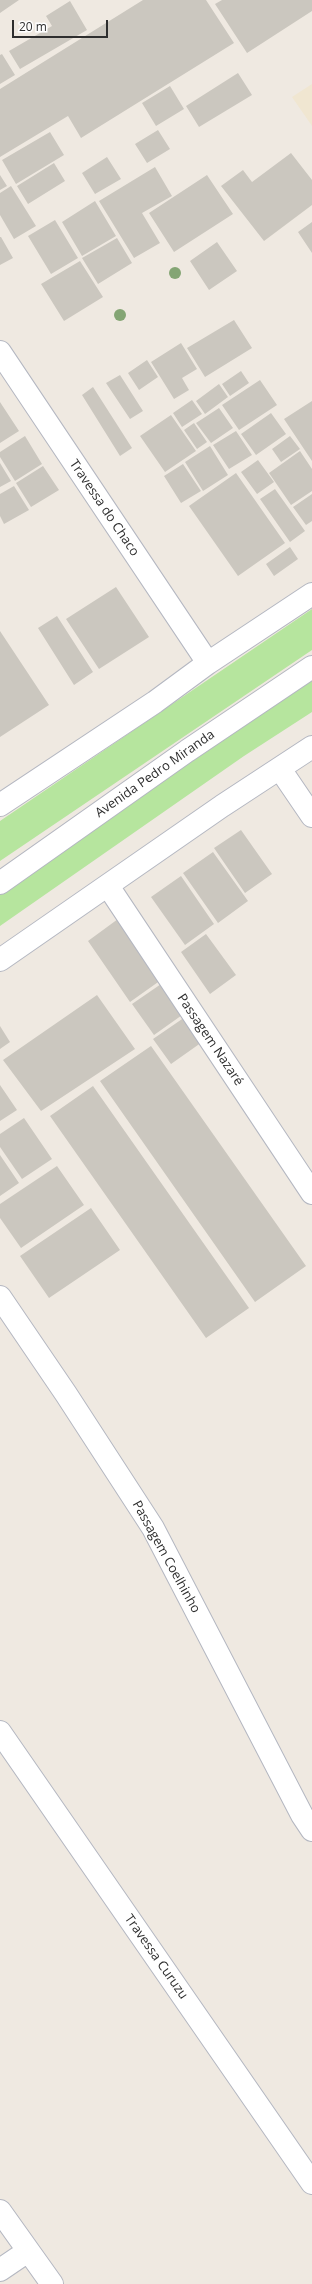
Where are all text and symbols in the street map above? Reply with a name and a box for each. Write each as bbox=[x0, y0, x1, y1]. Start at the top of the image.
scale bar bbox=[14, 12, 110, 38]
text: 20 m bbox=[19, 18, 47, 35]
street label: Travessa do Chaco bbox=[66, 457, 142, 559]
street label: Avenida Pedro Miranda bbox=[92, 727, 218, 821]
street label: Passagem Nazaré bbox=[174, 991, 246, 1089]
street label: Passagem Coelhinho bbox=[129, 1498, 203, 1616]
street label: Travessa Curuzu bbox=[121, 1912, 191, 2002]

